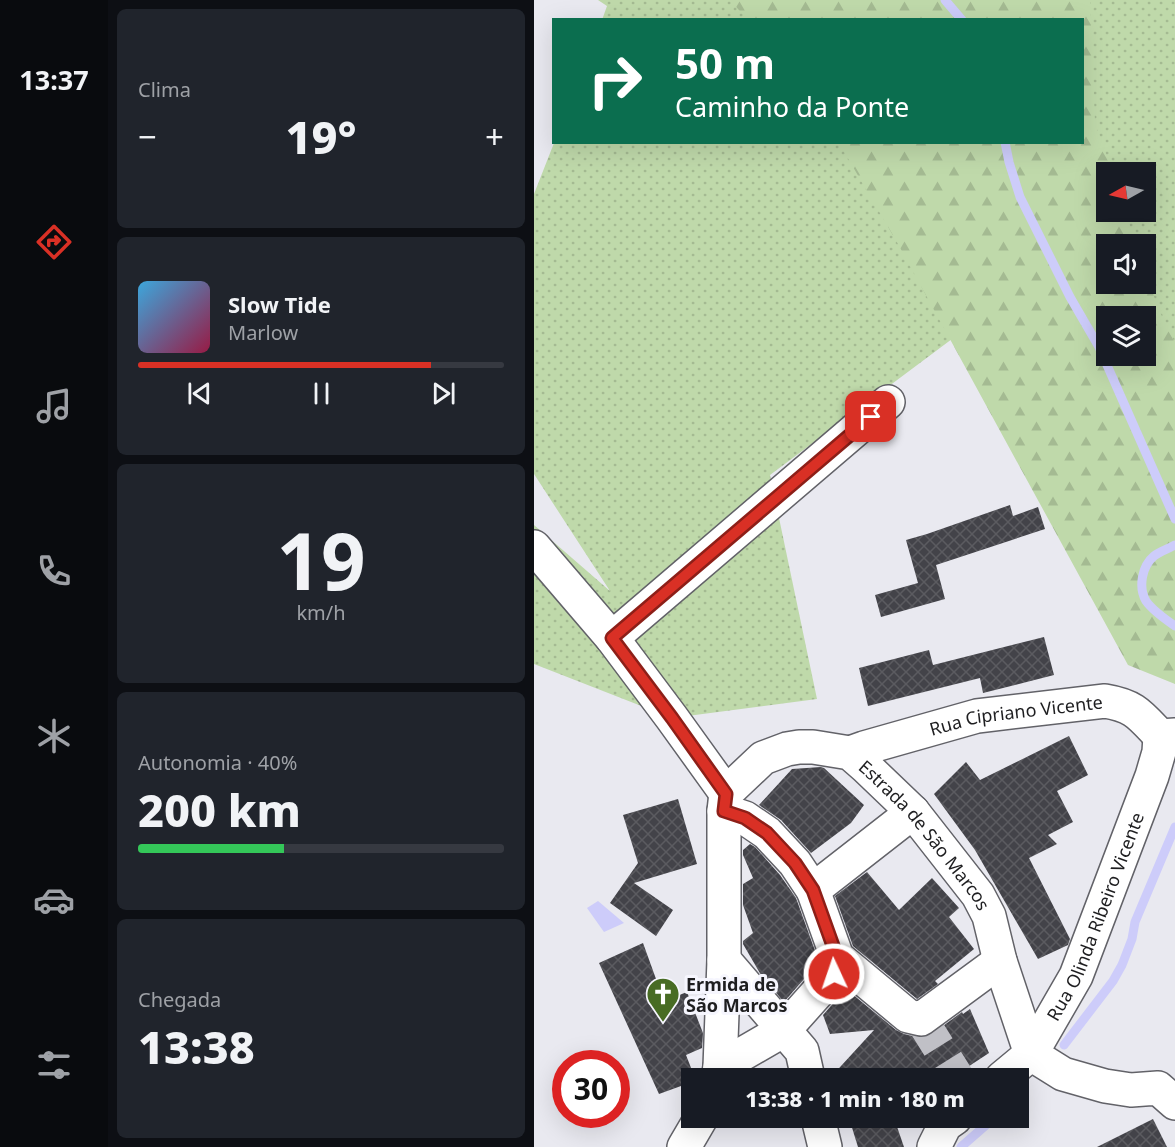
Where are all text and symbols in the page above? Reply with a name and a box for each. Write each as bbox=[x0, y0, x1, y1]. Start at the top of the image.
text: 50 m bbox=[675, 34, 775, 91]
icon: right bbox=[576, 42, 654, 120]
text: 13:37 bbox=[19, 61, 89, 98]
text: Clima bbox=[138, 76, 191, 103]
text: Caminho da Ponte bbox=[675, 88, 909, 125]
text: 19° bbox=[285, 106, 357, 167]
text: − bbox=[138, 114, 157, 159]
text: + bbox=[485, 114, 504, 159]
north arrow bbox=[1096, 162, 1156, 222]
map controls bbox=[1096, 162, 1156, 366]
icon: directions bbox=[33, 221, 75, 263]
button: sound bbox=[1096, 234, 1156, 294]
text: Slow Tide bbox=[228, 289, 331, 319]
button: layers bbox=[1096, 306, 1156, 366]
text: Marlow bbox=[228, 319, 298, 346]
icon: previous bbox=[183, 377, 216, 410]
icon: pause bbox=[305, 377, 338, 410]
icon: next bbox=[427, 377, 460, 410]
icon: music bbox=[33, 385, 75, 427]
pin bbox=[845, 391, 896, 442]
icon: arrive bbox=[854, 400, 887, 433]
text: 19 bbox=[276, 507, 366, 613]
icon: phone bbox=[33, 550, 75, 592]
text: km/h bbox=[296, 599, 346, 626]
street label: Rua Cipriano Vicente bbox=[927, 689, 1104, 741]
icon: climate bbox=[33, 715, 75, 757]
text: Autonomia · 40% bbox=[138, 749, 297, 776]
street label: Estrada de São Marcos bbox=[854, 754, 996, 914]
text: 200 km bbox=[138, 779, 301, 840]
street label: Rua Olinda Ribeiro Vicente bbox=[1041, 809, 1149, 1025]
icon: car bbox=[33, 879, 75, 921]
position arrow bbox=[802, 942, 866, 1006]
place label: Ermida de São Marcos bbox=[686, 972, 788, 1017]
church icon: Ermida de São Marcos bbox=[645, 976, 681, 1023]
text: Chegada bbox=[138, 986, 221, 1013]
text: 13:38 bbox=[138, 1016, 255, 1077]
icon: filters bbox=[33, 1044, 75, 1086]
speed limit sign: 30 bbox=[552, 1050, 630, 1128]
text: 13:38 · 1 min · 180 m bbox=[745, 1083, 965, 1113]

